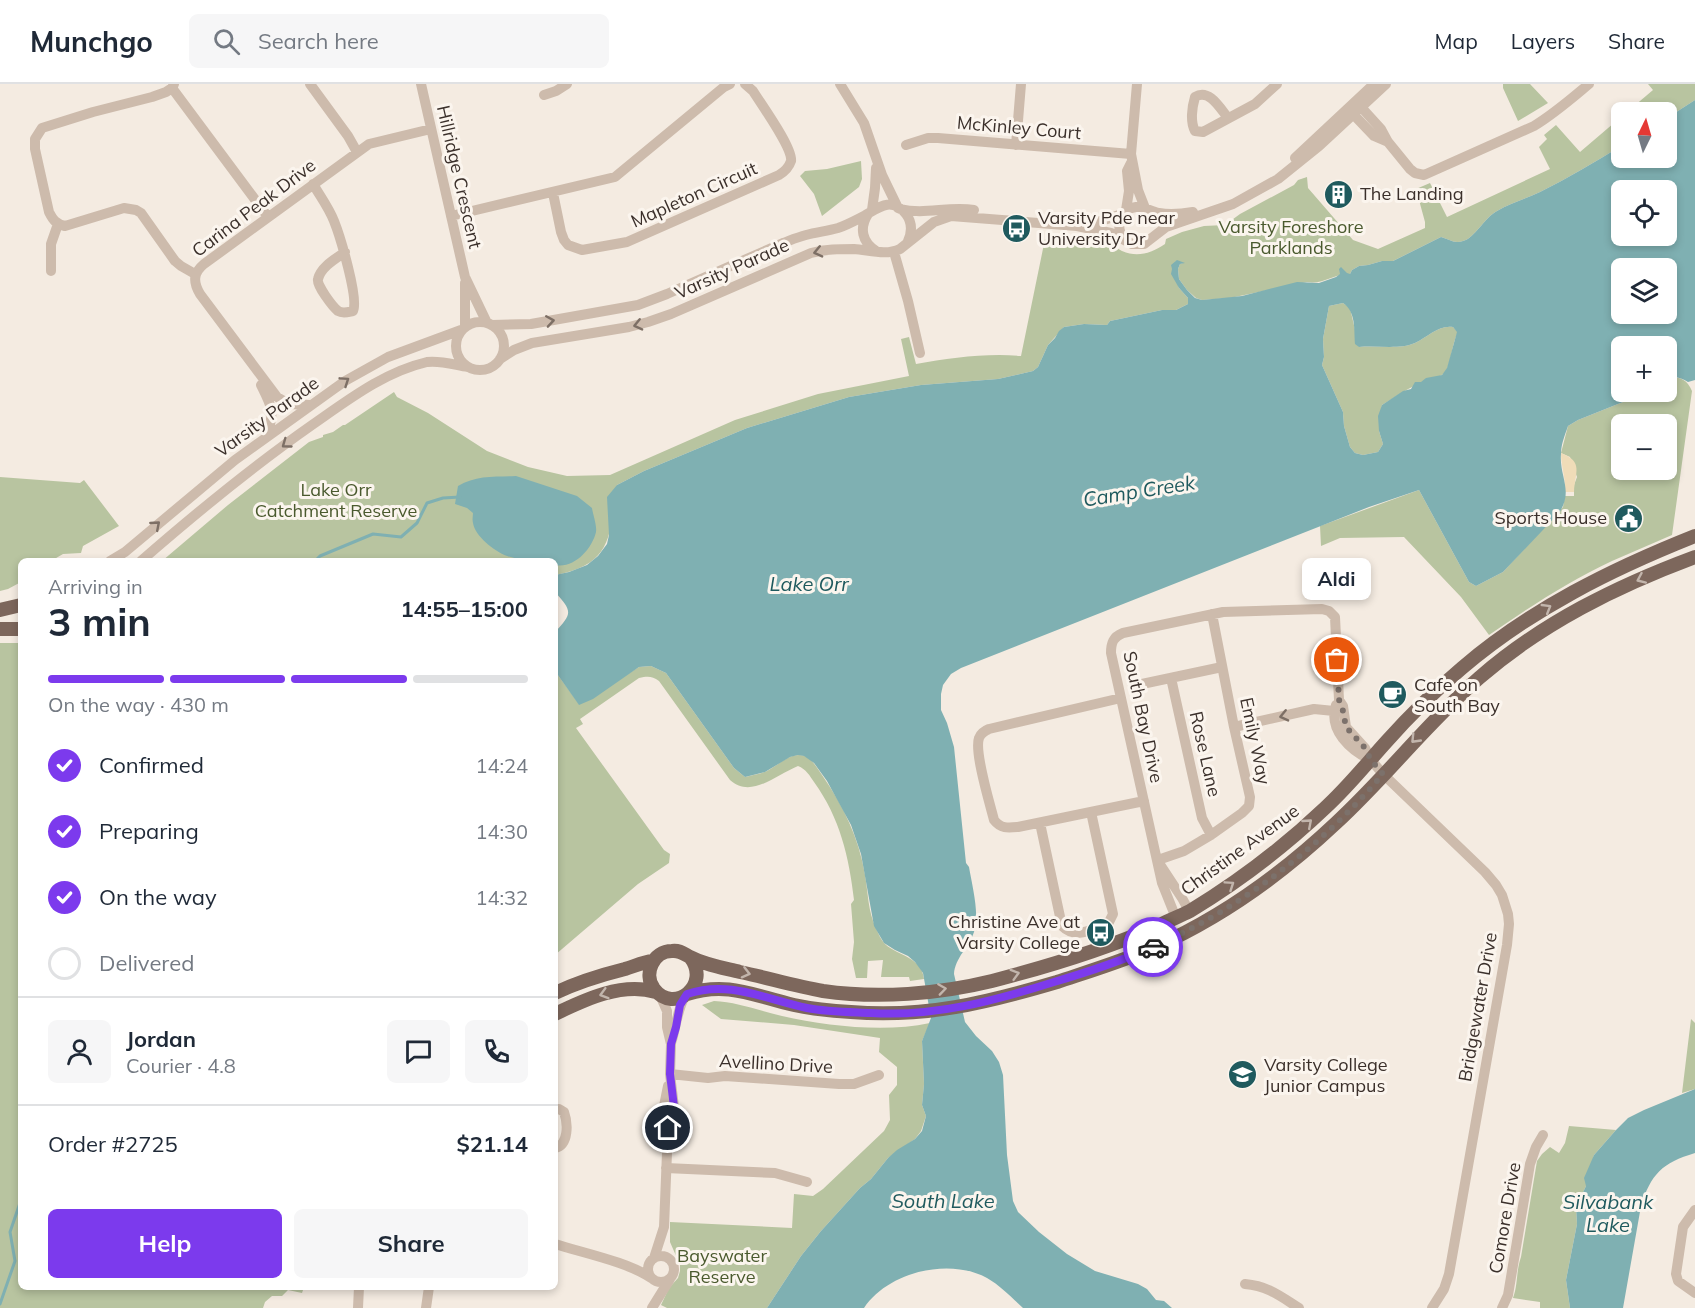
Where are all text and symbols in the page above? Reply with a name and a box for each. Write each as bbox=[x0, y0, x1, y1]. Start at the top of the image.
search box bbox=[189, 14, 609, 68]
text: Munchgo bbox=[30, 24, 153, 59]
icon: search bbox=[210, 25, 243, 58]
text: Search here bbox=[258, 27, 379, 55]
text: Map bbox=[1435, 28, 1478, 54]
text: Layers bbox=[1511, 28, 1575, 54]
text: Share bbox=[1608, 28, 1665, 54]
north arrow bbox=[1611, 102, 1677, 168]
map controls bbox=[1611, 102, 1677, 480]
street label: Hillridge Crescent bbox=[432, 103, 487, 251]
street label: McKinley Court bbox=[956, 111, 1082, 144]
street label: Carina Peak Drive bbox=[187, 154, 320, 262]
street label: Mapleton Circuit bbox=[627, 156, 760, 233]
building icon: The Landing bbox=[1323, 178, 1355, 210]
button: locate bbox=[1611, 180, 1677, 246]
place label: The Landing bbox=[1360, 182, 1464, 205]
place label: Varsity Pde near University Dr bbox=[1038, 206, 1175, 250]
bus stop icon: Varsity Pde near University Dr bbox=[1001, 212, 1033, 244]
park label: Varsity Foreshore Parklands bbox=[1219, 215, 1363, 259]
street label: Varsity Parade bbox=[671, 233, 792, 304]
one-way arrow bbox=[813, 244, 823, 257]
button: layers bbox=[1611, 258, 1677, 324]
one-way arrow bbox=[545, 315, 555, 328]
one-way arrow bbox=[633, 318, 643, 331]
button: + bbox=[1611, 336, 1677, 402]
street label: Varsity Parade bbox=[210, 371, 323, 462]
one-way arrow bbox=[338, 377, 349, 388]
button: − bbox=[1611, 414, 1677, 480]
one-way arrow bbox=[281, 436, 292, 447]
water label: Camp Creek bbox=[1081, 469, 1197, 512]
park label: Lake Orr Catchment Reserve bbox=[255, 478, 417, 522]
public building icon: Sports House bbox=[1612, 502, 1644, 534]
place label: Sports House bbox=[1495, 506, 1607, 529]
one-way arrow bbox=[149, 521, 160, 532]
callout: Aldi bbox=[1302, 558, 1372, 600]
text: Aldi bbox=[1318, 566, 1355, 591]
water label: Lake Orr bbox=[769, 571, 849, 596]
one-way arrow bbox=[1636, 571, 1647, 583]
text: Arriving in bbox=[48, 574, 143, 599]
text: 14:55–15:00 bbox=[400, 595, 528, 623]
text: 3 min bbox=[48, 597, 151, 646]
one-way arrow bbox=[1541, 603, 1551, 615]
pin bbox=[1311, 634, 1362, 685]
icon: bag bbox=[1320, 643, 1353, 676]
street label: South Bay Drive bbox=[1118, 649, 1169, 785]
place label: Cafe on South Bay bbox=[1414, 673, 1500, 717]
cafe icon: Cafe on South Bay bbox=[1377, 679, 1409, 711]
text: On the way · 430 m bbox=[48, 692, 229, 717]
street label: Emily Way bbox=[1235, 695, 1276, 787]
one-way arrow bbox=[1279, 708, 1289, 721]
street label: Rose Lane bbox=[1185, 709, 1226, 799]
one-way arrow bbox=[1412, 732, 1423, 743]
icon: check bbox=[48, 749, 81, 782]
text: Confirmed bbox=[99, 751, 204, 779]
text: 14:24 bbox=[475, 753, 528, 778]
street label: Christine Avenue bbox=[1176, 799, 1303, 900]
icon: check bbox=[48, 815, 81, 848]
text: Preparing bbox=[99, 817, 199, 845]
text: 14:30 bbox=[475, 819, 528, 844]
one-way arrow bbox=[1302, 819, 1312, 830]
one-way arrow bbox=[1224, 880, 1234, 892]
icon: check bbox=[48, 881, 81, 914]
text: On the way bbox=[99, 883, 217, 911]
text: 14:32 bbox=[475, 885, 528, 910]
place label: Christine Ave at Varsity College bbox=[948, 910, 1080, 954]
bus stop icon: Christine Ave at Varsity College bbox=[1085, 916, 1117, 948]
courier bbox=[1123, 917, 1183, 977]
street label: Bridgewater Drive bbox=[1453, 930, 1502, 1083]
icon: car bbox=[1137, 931, 1170, 964]
text: Delivered bbox=[99, 949, 194, 977]
one-way arrow bbox=[741, 966, 751, 979]
one-way arrow bbox=[1009, 969, 1020, 981]
one-way arrow bbox=[938, 984, 947, 996]
one-way arrow bbox=[600, 987, 610, 1000]
button: person bbox=[48, 1020, 111, 1083]
button: chat bbox=[387, 1020, 450, 1083]
button: phone bbox=[465, 1020, 528, 1083]
text: Jordan bbox=[126, 1025, 196, 1053]
street label: Avellino Drive bbox=[719, 1049, 833, 1078]
text: Courier · 4.8 bbox=[126, 1053, 236, 1078]
place label: Varsity College Junior Campus bbox=[1264, 1053, 1388, 1097]
school or university icon: Varsity College Junior Campus bbox=[1227, 1059, 1259, 1091]
pin bbox=[642, 1102, 693, 1153]
icon: home bbox=[651, 1111, 684, 1144]
text: Order #2725 bbox=[48, 1130, 178, 1158]
text: $21.14 bbox=[457, 1130, 528, 1158]
street label: Comore Drive bbox=[1483, 1161, 1526, 1275]
water label: South Lake bbox=[891, 1188, 995, 1213]
water label: Silvabank Lake bbox=[1563, 1189, 1654, 1237]
button: Help bbox=[48, 1209, 282, 1278]
button: Share bbox=[294, 1209, 528, 1278]
park label: Bayswater Reserve bbox=[677, 1244, 767, 1288]

